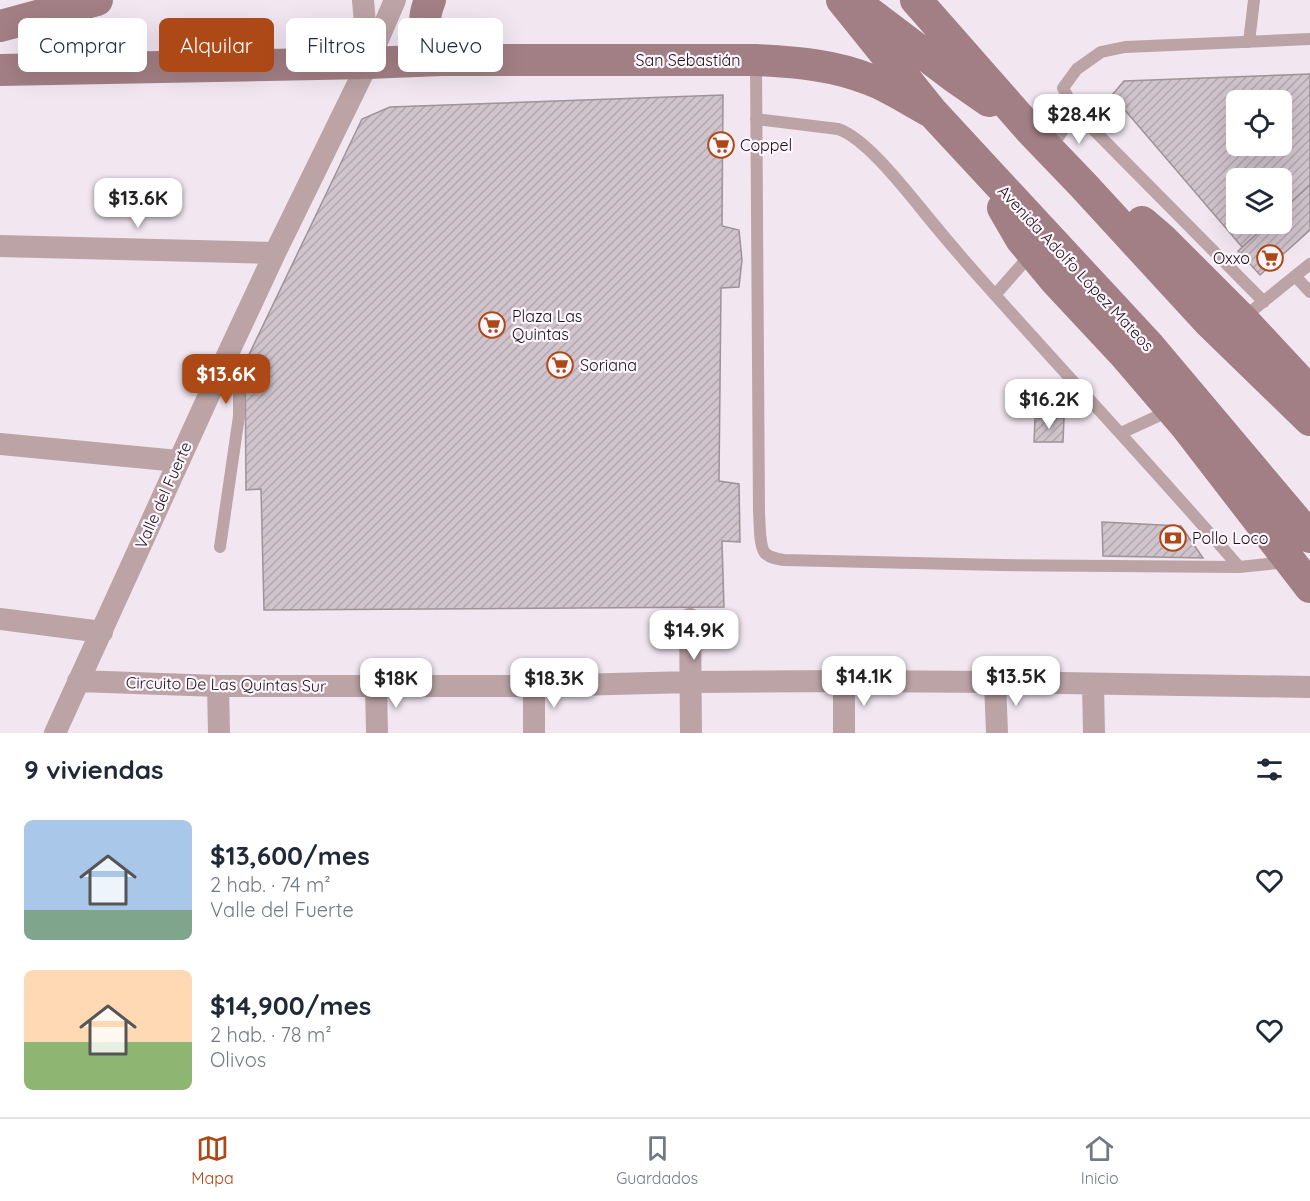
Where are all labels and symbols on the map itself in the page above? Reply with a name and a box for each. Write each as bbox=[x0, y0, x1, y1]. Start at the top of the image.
street label: San Sebastián bbox=[635, 50, 741, 70]
pin: $28.4K bbox=[1030, 94, 1128, 145]
supermarket icon: Coppel bbox=[706, 130, 736, 160]
place label: Coppel bbox=[740, 135, 792, 155]
pin: $13.6K bbox=[89, 178, 187, 229]
street label: Avenida Adolfo López Mateos bbox=[994, 181, 1158, 355]
supermarket icon: Oxxo bbox=[1255, 243, 1285, 273]
place label: Oxxo bbox=[1213, 248, 1250, 268]
place label: Plaza Las Quintas bbox=[512, 306, 582, 344]
supermarket icon: Plaza Las Quintas bbox=[477, 310, 507, 340]
supermarket icon: Soriana bbox=[545, 350, 575, 380]
pin: $13.6K bbox=[177, 354, 275, 405]
place label: Soriana bbox=[580, 355, 637, 375]
pin: $16.2K bbox=[1000, 379, 1098, 430]
street label: Valle del Fuerte bbox=[130, 438, 196, 552]
bank icon: Pollo Loco bbox=[1158, 523, 1188, 553]
place label: Pollo Loco bbox=[1192, 528, 1268, 548]
pin: $14.9K bbox=[645, 610, 743, 661]
pin: $14.1K bbox=[815, 656, 913, 707]
pin: $13.5K bbox=[967, 656, 1065, 707]
pin: $18K bbox=[360, 658, 432, 709]
pin: $18.3K bbox=[505, 658, 603, 709]
street label: Circuito De Las Quintas Sur bbox=[126, 672, 326, 696]

